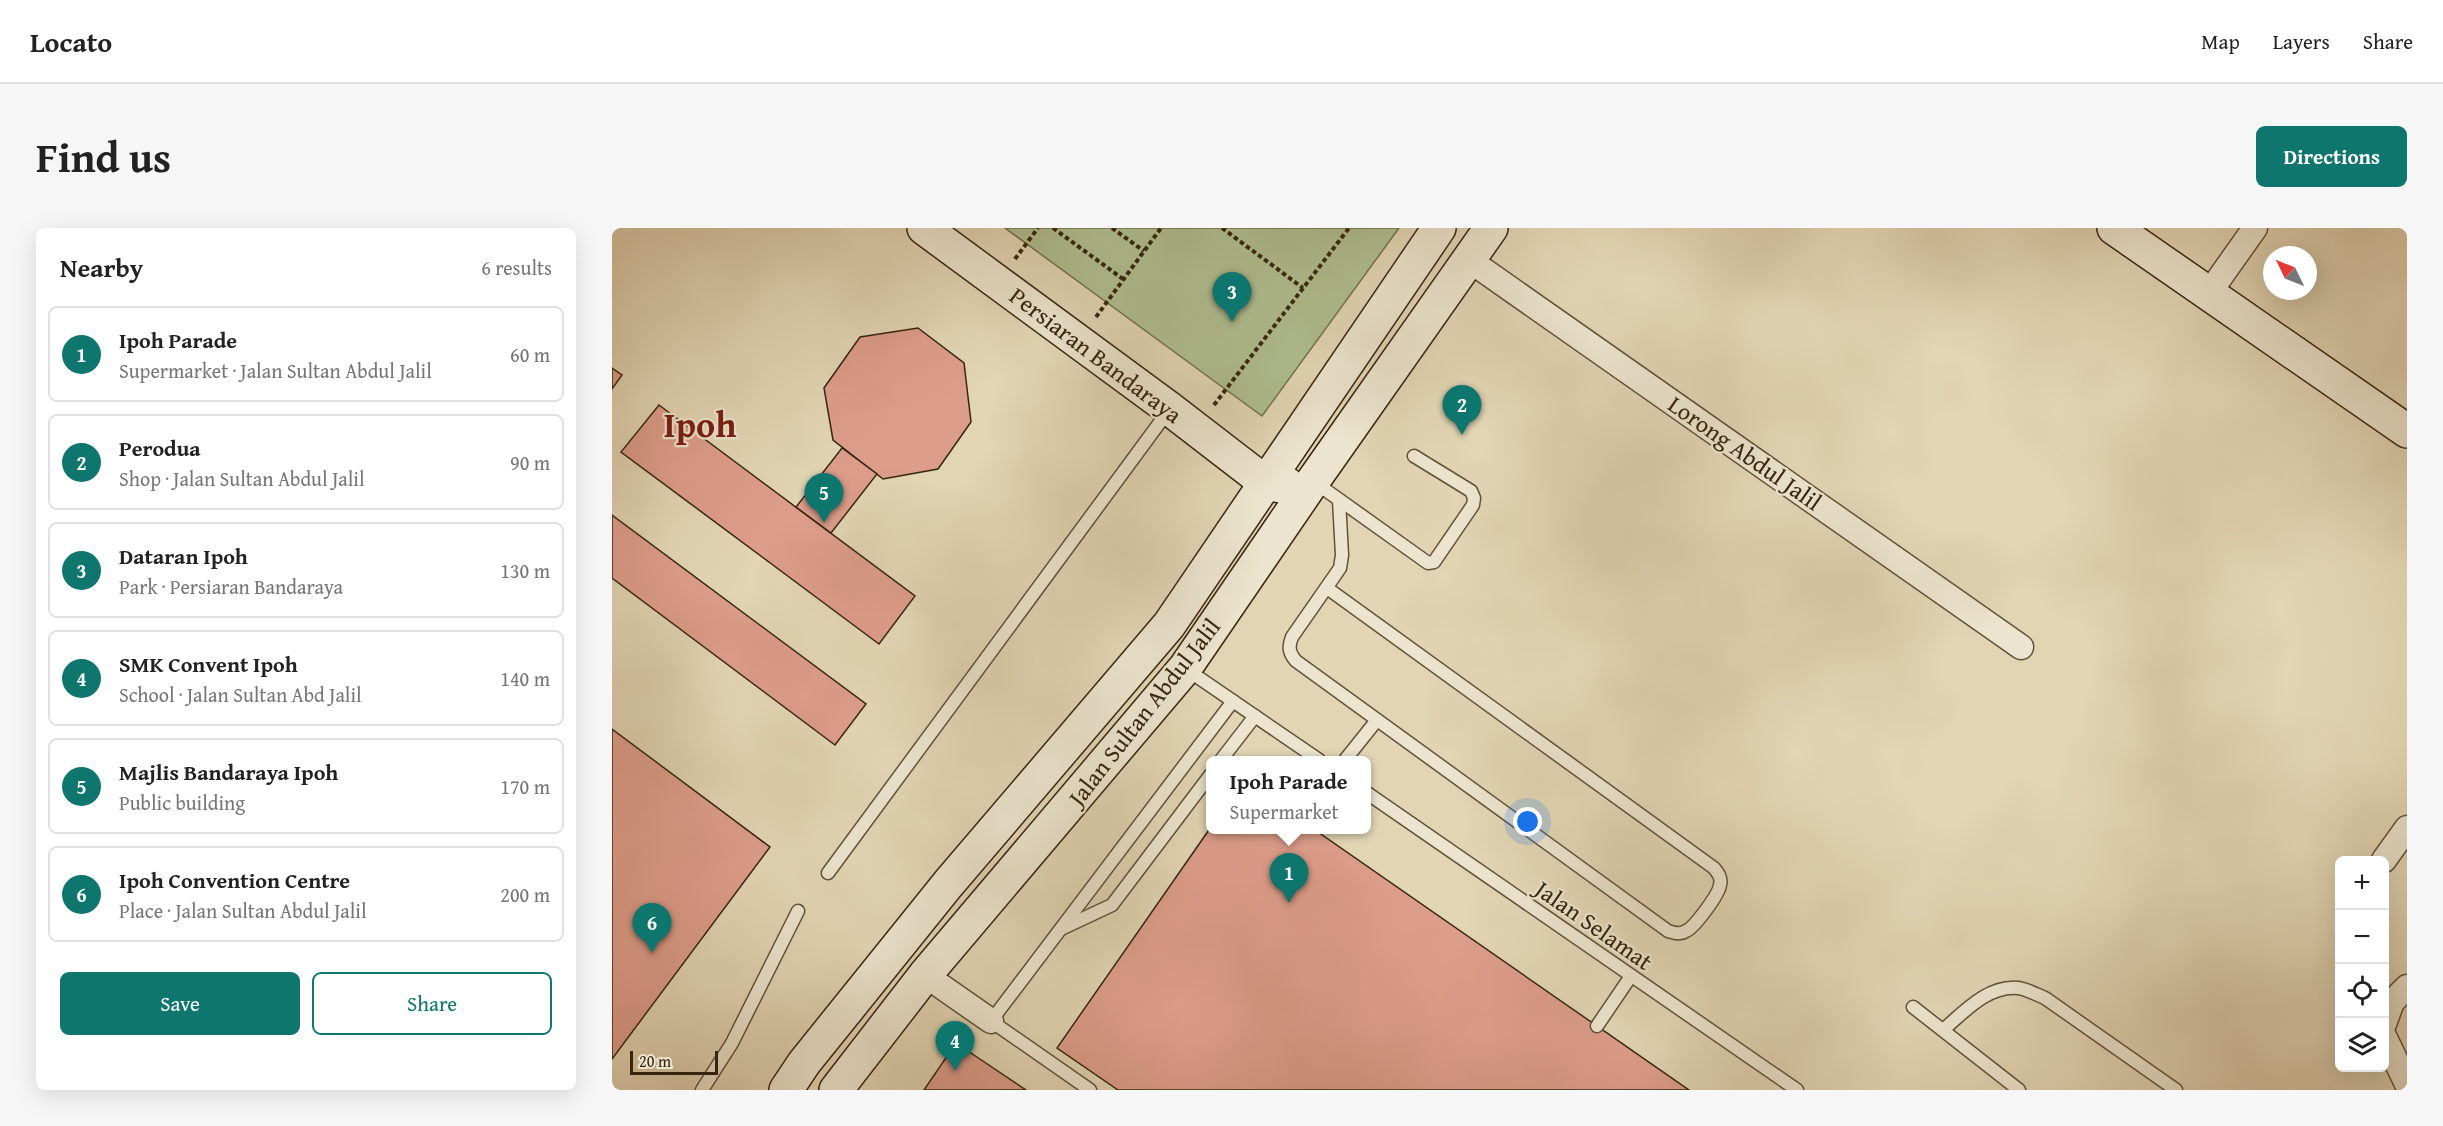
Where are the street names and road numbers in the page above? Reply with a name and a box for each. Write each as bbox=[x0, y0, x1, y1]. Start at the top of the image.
street label: Persiaran Bandaraya bbox=[1002, 278, 1190, 432]
street label: Lorong Abdul Jalil bbox=[1661, 387, 1829, 519]
street label: Jalan Sultan Abdul Jalil bbox=[1058, 611, 1229, 816]
street label: Jalan Selamat bbox=[1526, 870, 1660, 979]

